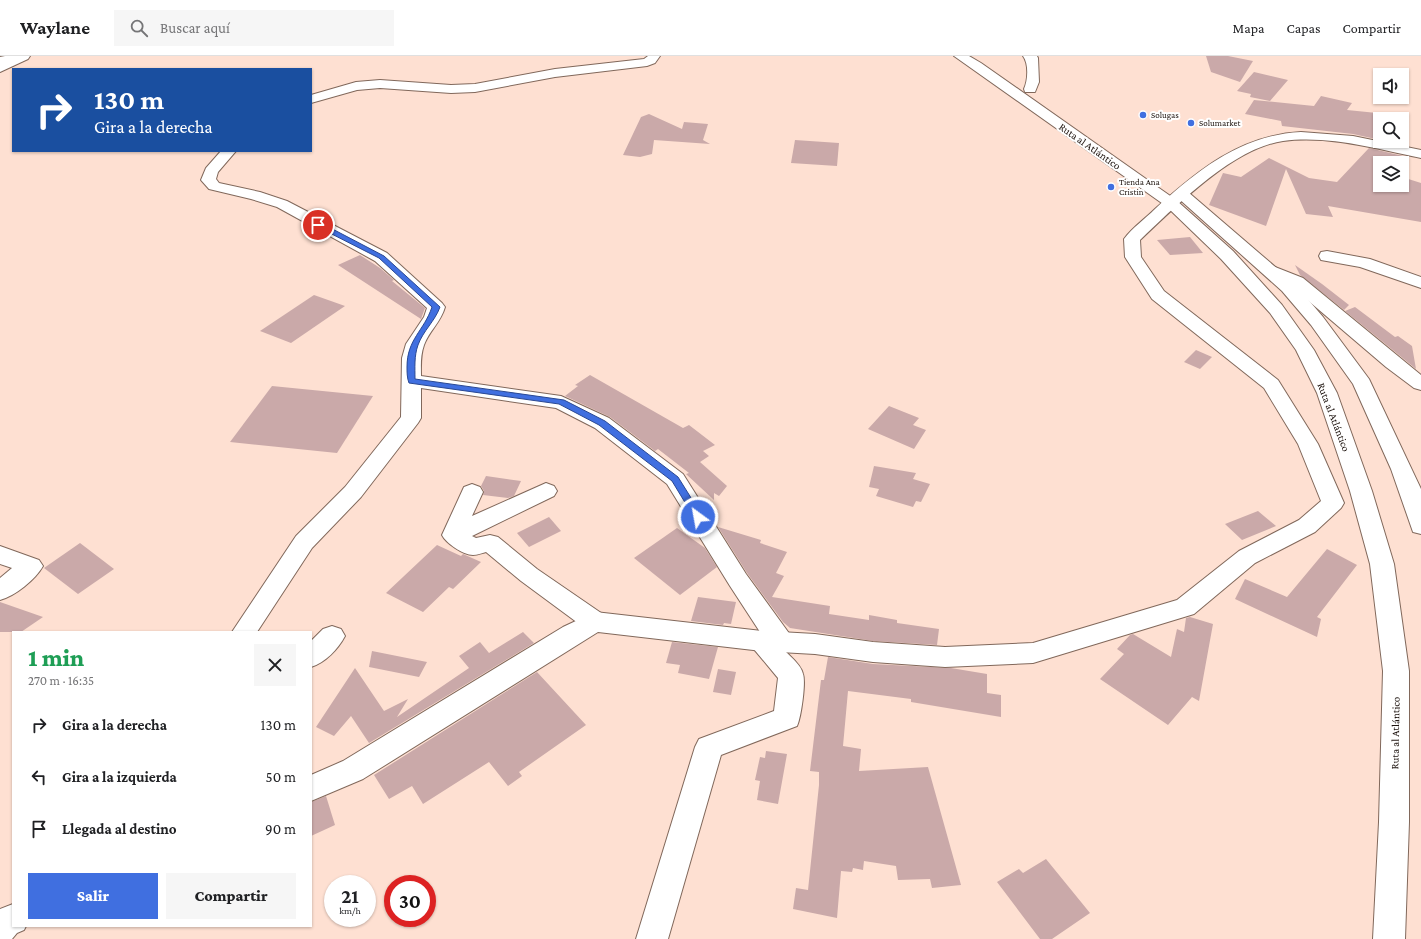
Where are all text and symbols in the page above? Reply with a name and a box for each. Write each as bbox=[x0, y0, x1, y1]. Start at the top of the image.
search box bbox=[114, 10, 394, 46]
text: Waylane bbox=[20, 17, 90, 38]
icon: search bbox=[128, 17, 150, 39]
text: Buscar aquí bbox=[160, 20, 230, 36]
text: Mapa bbox=[1233, 20, 1265, 36]
text: Capas bbox=[1287, 20, 1321, 36]
text: Compartir bbox=[1343, 20, 1401, 36]
map controls bbox=[1373, 68, 1409, 192]
button: sound bbox=[1373, 68, 1409, 104]
icon: right bbox=[28, 84, 80, 136]
text: 130 m bbox=[94, 84, 164, 115]
marker: Solugas bbox=[1138, 110, 1148, 120]
place label: Solugas bbox=[1151, 110, 1179, 120]
button: search bbox=[1373, 112, 1409, 148]
text: Gira a la derecha bbox=[94, 117, 213, 137]
marker: Solumarket bbox=[1186, 118, 1196, 128]
place label: Solumarket bbox=[1199, 118, 1242, 128]
street label: Ruta al Atlántico bbox=[1057, 120, 1124, 172]
button: layers bbox=[1373, 156, 1409, 192]
place label: Tienda Ana Cristin bbox=[1119, 177, 1160, 197]
marker: Tienda Ana Cristin bbox=[1106, 182, 1116, 192]
pin bbox=[301, 208, 335, 242]
icon: arrive bbox=[307, 214, 329, 236]
street label: Ruta al Atlántico bbox=[1315, 381, 1353, 454]
position arrow bbox=[677, 496, 719, 538]
text: 1 min bbox=[28, 644, 84, 671]
button: close bbox=[254, 644, 296, 686]
text: 270 m · 16:35 bbox=[28, 673, 94, 688]
street label: Ruta al Atlántico bbox=[1388, 696, 1402, 769]
icon: right bbox=[28, 714, 50, 736]
text: Gira a la derecha bbox=[62, 717, 167, 733]
text: 130 m bbox=[261, 717, 296, 733]
icon: left bbox=[28, 766, 50, 788]
text: Gira a la izquierda bbox=[62, 769, 177, 785]
text: 50 m bbox=[266, 769, 296, 785]
icon: arrive bbox=[28, 818, 50, 840]
text: Llegada al destino bbox=[62, 821, 177, 837]
text: 90 m bbox=[265, 821, 296, 837]
button: Salir bbox=[28, 873, 158, 919]
button: Compartir bbox=[166, 873, 296, 919]
speed limit sign: 30 bbox=[384, 875, 436, 927]
text: 21 bbox=[341, 885, 359, 907]
text: km/h bbox=[339, 905, 361, 916]

